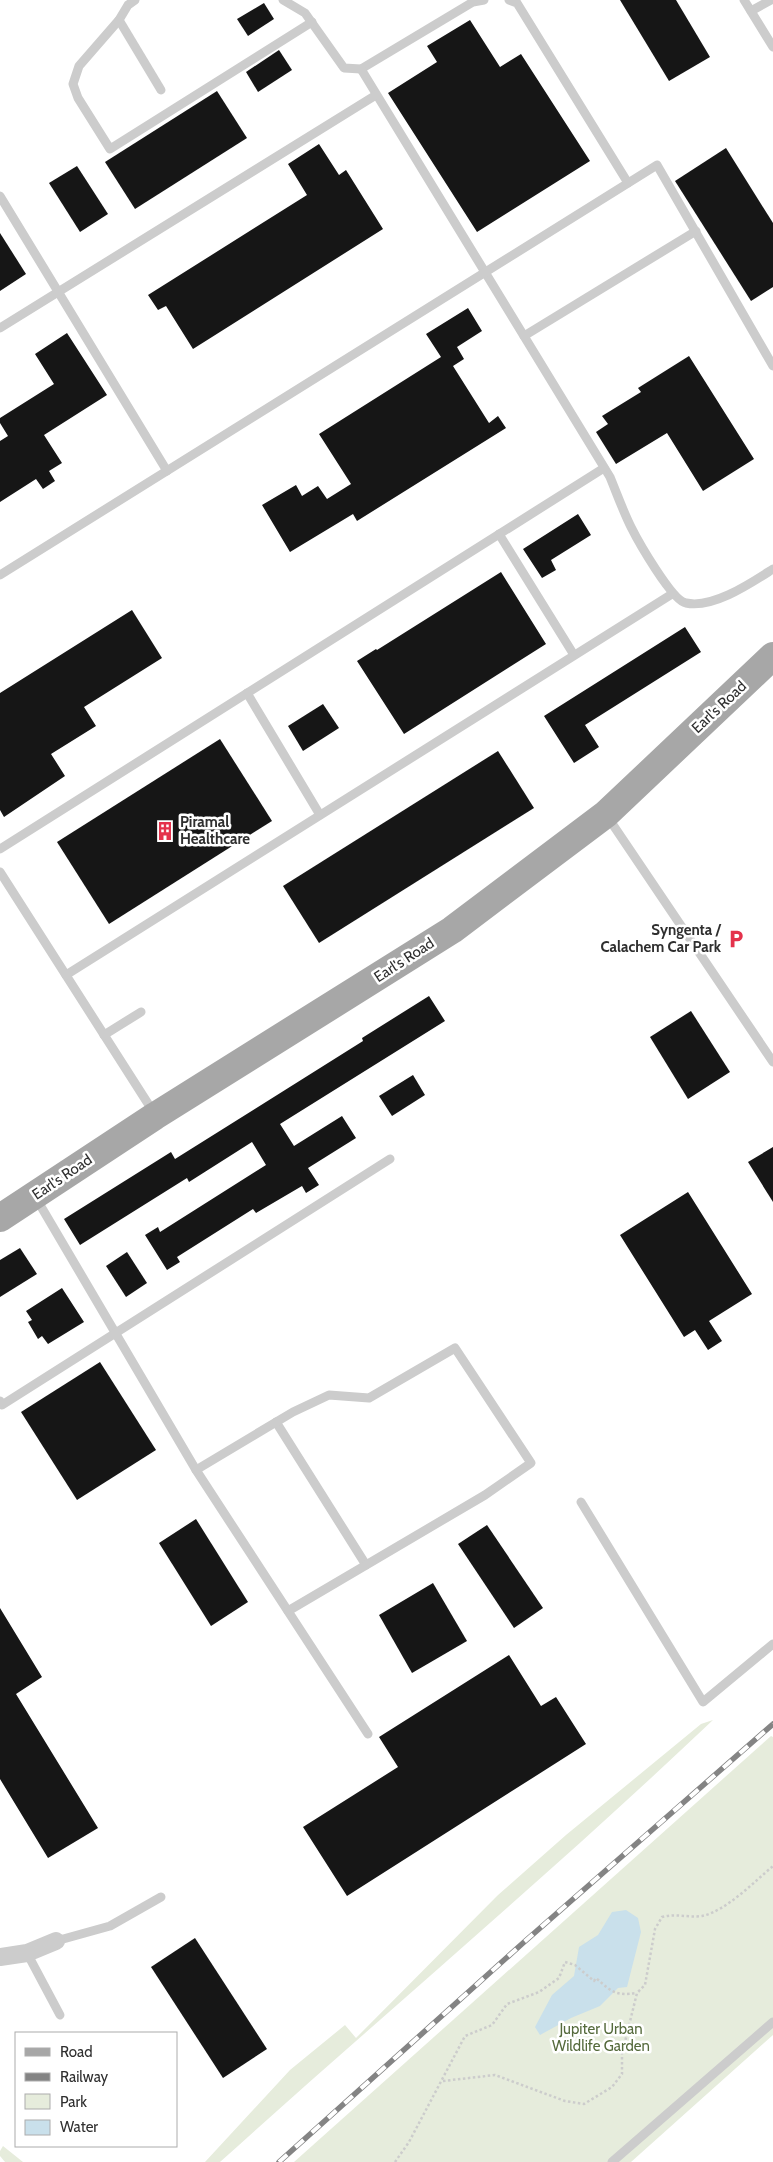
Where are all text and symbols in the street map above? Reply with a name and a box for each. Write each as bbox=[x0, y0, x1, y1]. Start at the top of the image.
street label: Earl's Road bbox=[688, 677, 750, 737]
place label: Piramal Healthcare bbox=[180, 813, 250, 848]
building icon: Piramal Healthcare bbox=[154, 820, 176, 842]
place label: Syngenta / Calachem Car Park bbox=[600, 921, 722, 956]
parking icon: Syngenta / Calachem Car Park bbox=[725, 928, 747, 950]
street label: Earl's Road bbox=[371, 934, 437, 986]
street label: Earl's Road bbox=[29, 1150, 95, 1204]
park label: Jupiter Urban Wildlife Garden bbox=[552, 2020, 650, 2055]
legend bbox=[15, 2032, 178, 2147]
text: Road bbox=[60, 2043, 93, 2061]
text: Railway bbox=[60, 2068, 109, 2086]
text: Park bbox=[60, 2093, 87, 2111]
text: Water bbox=[60, 2118, 98, 2136]

